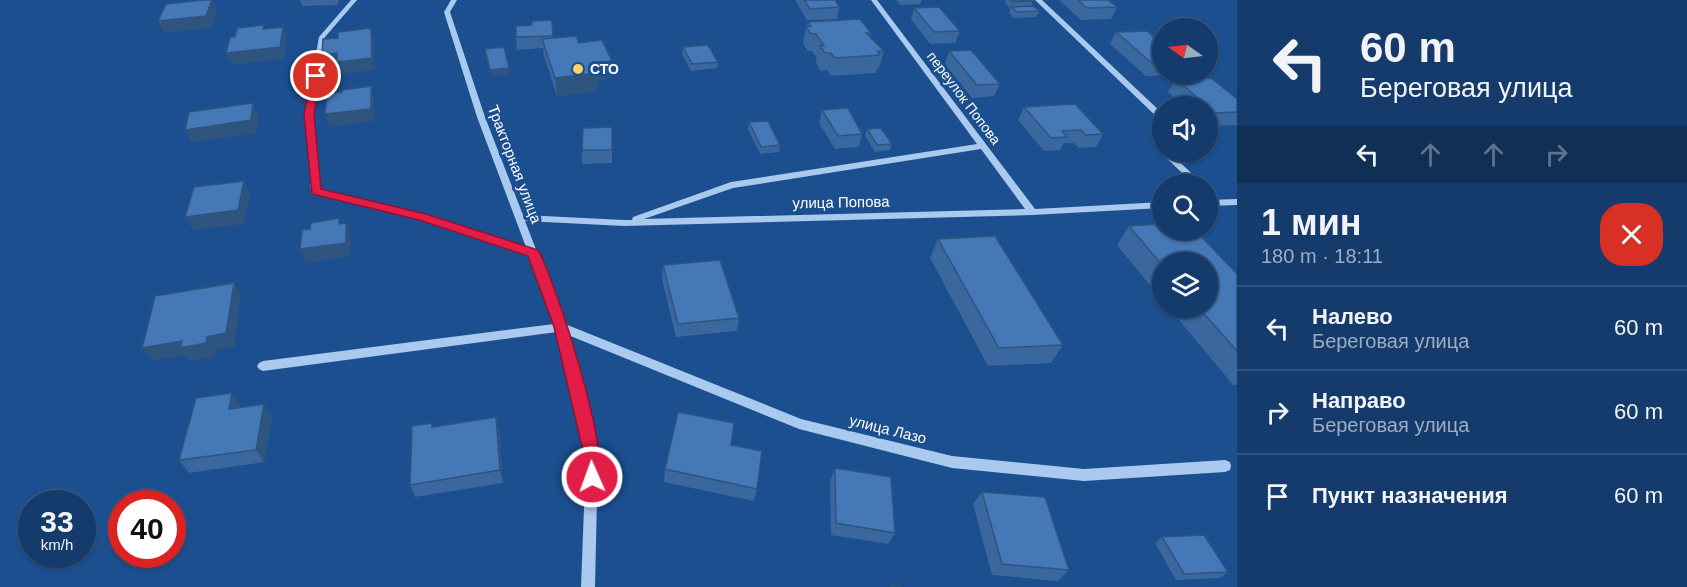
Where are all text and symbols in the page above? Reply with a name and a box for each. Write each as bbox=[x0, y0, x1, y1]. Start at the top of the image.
north arrow bbox=[1152, 18, 1218, 84]
map controls bbox=[1152, 18, 1218, 318]
icon: left bbox=[1261, 24, 1339, 102]
text: 60 m bbox=[1360, 24, 1456, 71]
street label: переулок Попова bbox=[924, 49, 1004, 148]
pin bbox=[290, 50, 341, 101]
icon: arrive bbox=[299, 59, 332, 92]
place label: СТО bbox=[590, 61, 619, 77]
marker: СТО bbox=[571, 62, 585, 76]
text: Береговая улица bbox=[1360, 73, 1572, 103]
button: sound bbox=[1152, 96, 1218, 162]
street label: Тракторная улица bbox=[485, 102, 546, 226]
icon: left bbox=[1351, 138, 1384, 171]
icon: ahead bbox=[1414, 138, 1447, 171]
icon: ahead bbox=[1477, 138, 1510, 171]
icon: right bbox=[1540, 138, 1573, 171]
button: search bbox=[1152, 174, 1218, 240]
street label: улица Попова bbox=[792, 193, 890, 211]
text: 1 мин bbox=[1261, 202, 1362, 243]
button: close bbox=[1600, 203, 1663, 266]
text: 180 m · 18:11 bbox=[1261, 245, 1383, 267]
button: layers bbox=[1152, 252, 1218, 318]
text: Налево bbox=[1312, 304, 1393, 329]
icon: left bbox=[1261, 312, 1294, 345]
text: 60 m bbox=[1614, 315, 1663, 340]
text: Береговая улица bbox=[1312, 330, 1469, 352]
text: Направо bbox=[1312, 388, 1406, 413]
icon: right bbox=[1261, 396, 1294, 429]
text: 60 m bbox=[1614, 399, 1663, 424]
street label: улица Лазо bbox=[848, 411, 928, 447]
text: Береговая улица bbox=[1312, 414, 1469, 436]
position arrow bbox=[560, 445, 624, 509]
icon: arrive bbox=[1261, 480, 1294, 513]
text: Пункт назначения bbox=[1312, 483, 1508, 508]
text: 60 m bbox=[1614, 483, 1663, 508]
speed limit sign: 40 bbox=[108, 490, 186, 568]
text: 33 bbox=[40, 505, 74, 538]
text: km/h bbox=[41, 536, 73, 553]

